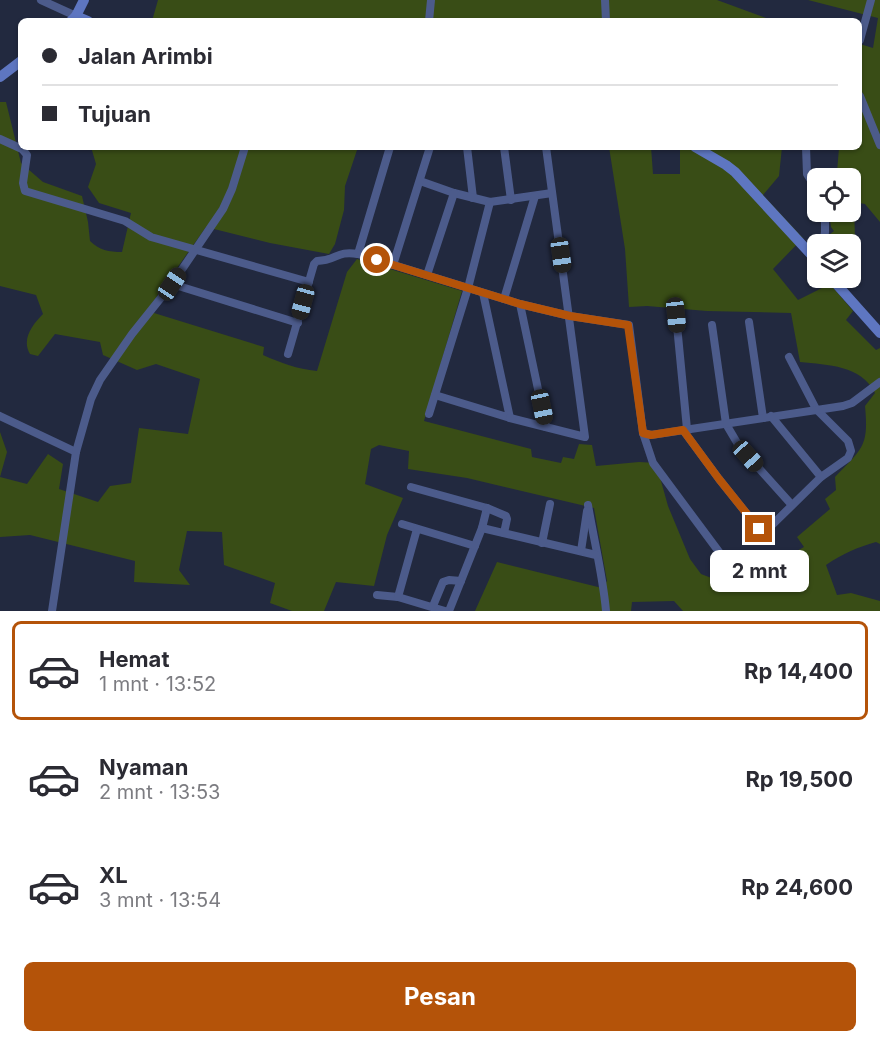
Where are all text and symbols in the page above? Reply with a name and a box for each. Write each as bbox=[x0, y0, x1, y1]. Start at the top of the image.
text: Jalan Arimbi bbox=[78, 43, 213, 69]
text: Tujuan bbox=[78, 101, 151, 127]
map controls bbox=[807, 168, 861, 288]
button: locate bbox=[807, 168, 861, 222]
button: layers bbox=[807, 234, 861, 288]
car bbox=[550, 236, 572, 274]
route start bbox=[363, 246, 390, 273]
car bbox=[154, 264, 190, 304]
car bbox=[290, 282, 316, 322]
car bbox=[665, 296, 687, 334]
car bbox=[529, 388, 555, 426]
car bbox=[729, 437, 767, 475]
route end bbox=[745, 515, 772, 542]
callout: 2 mnt bbox=[710, 550, 808, 592]
text: 2 mnt bbox=[732, 559, 787, 583]
icon: car bbox=[27, 644, 81, 698]
text: Hemat bbox=[99, 646, 169, 672]
text: Rp 14,400 bbox=[744, 658, 853, 684]
text: 1 mnt · 13:52 bbox=[99, 672, 216, 696]
icon: car bbox=[27, 752, 81, 806]
text: Nyaman bbox=[99, 754, 188, 780]
text: Rp 19,500 bbox=[745, 766, 853, 792]
text: 2 mnt · 13:53 bbox=[99, 780, 220, 804]
icon: car bbox=[27, 860, 81, 914]
text: XL bbox=[99, 862, 128, 888]
text: Rp 24,600 bbox=[741, 874, 853, 900]
text: 3 mnt · 13:54 bbox=[99, 888, 221, 912]
button: Pesan bbox=[24, 962, 856, 1031]

